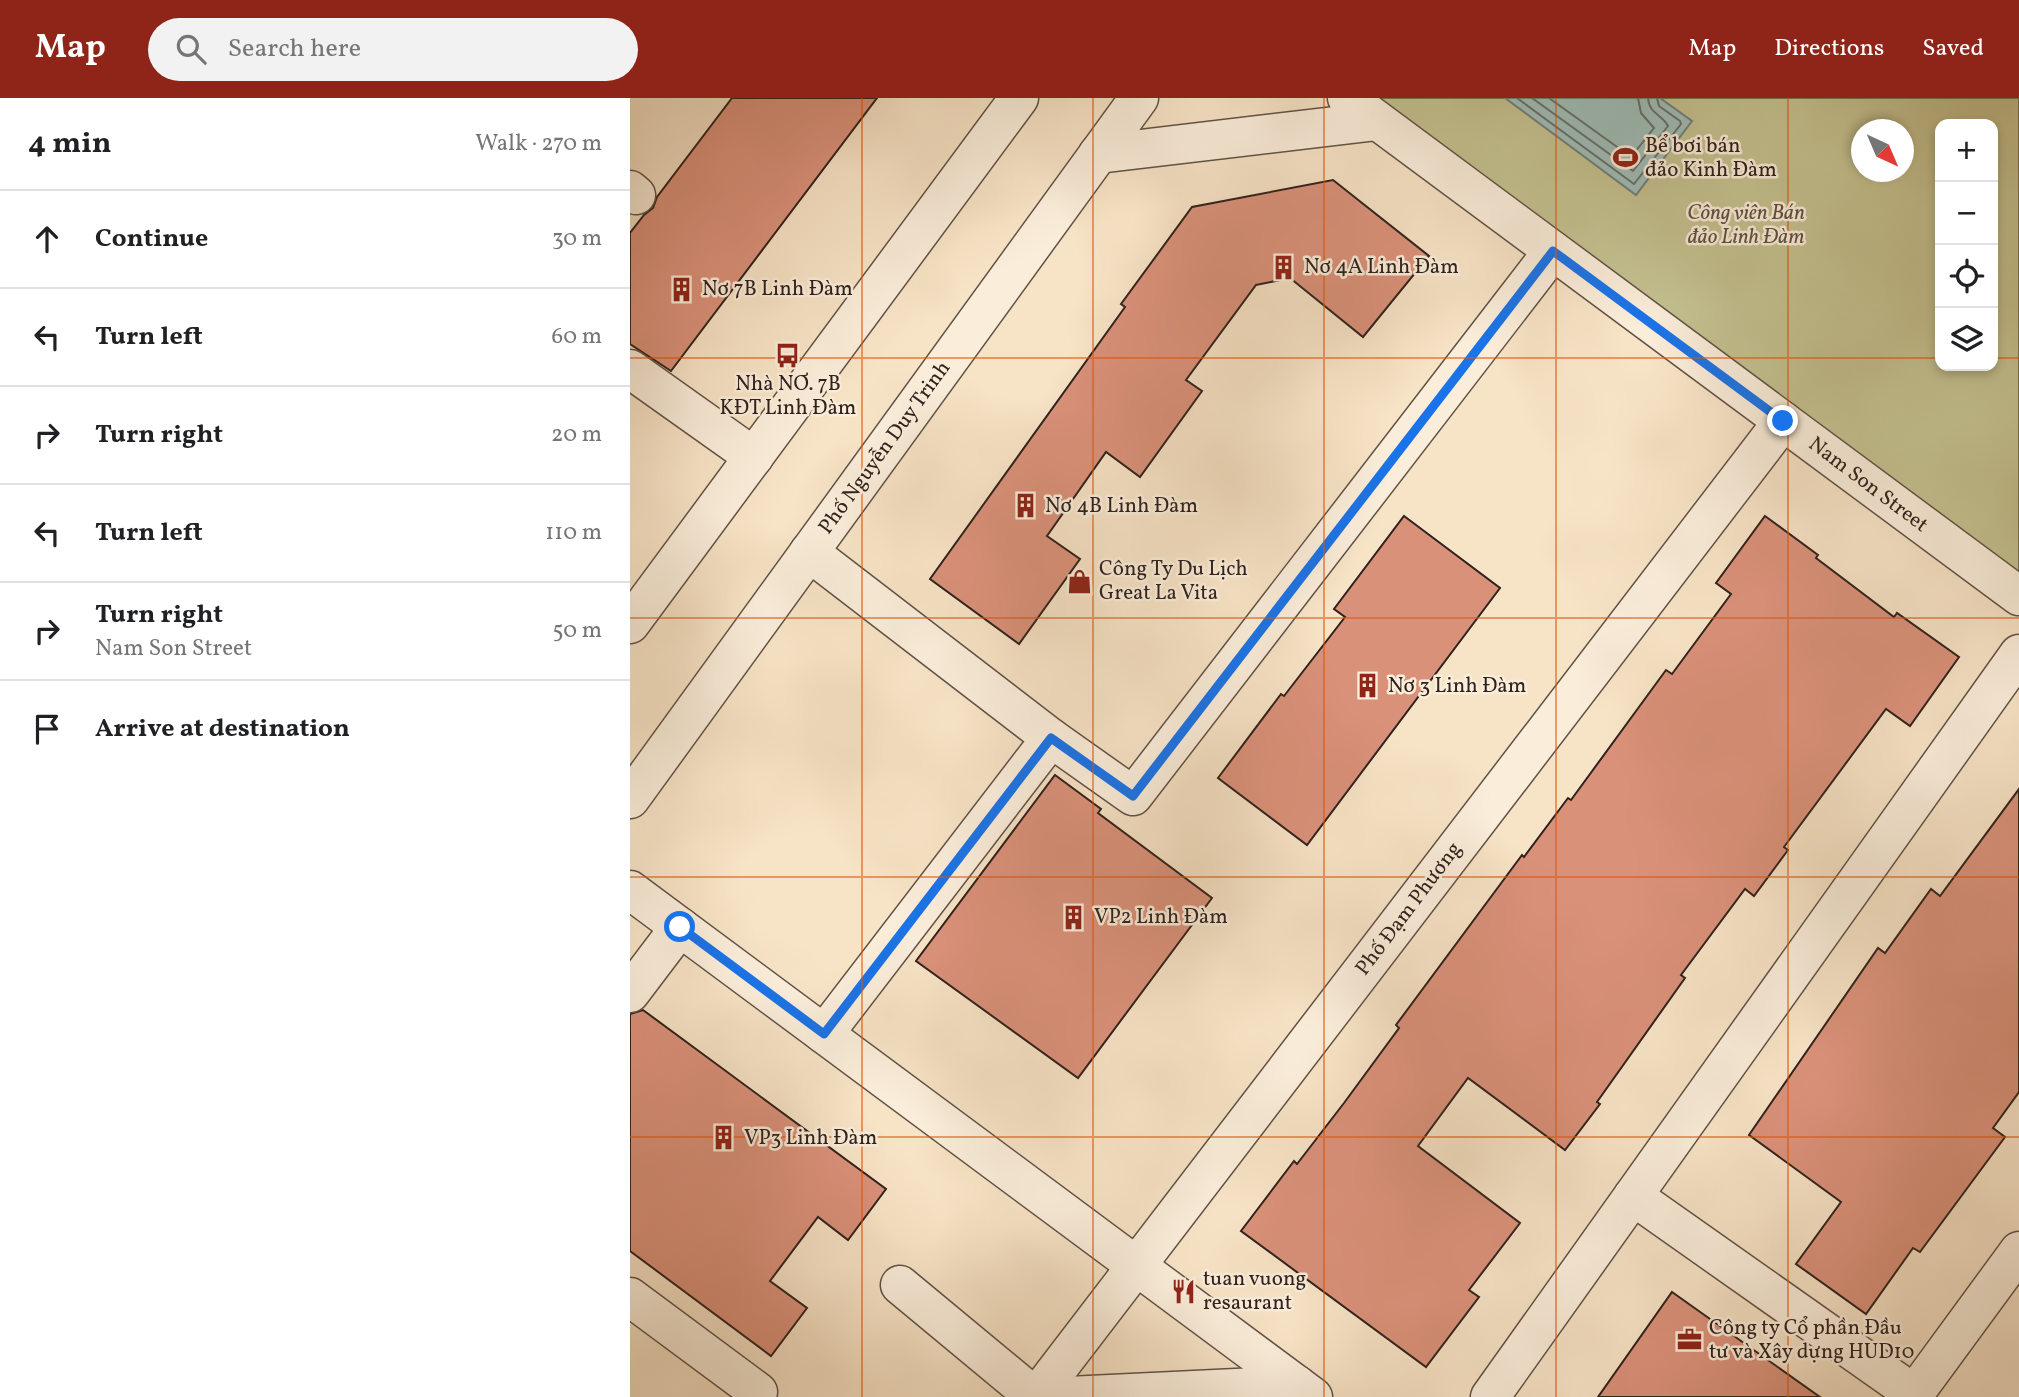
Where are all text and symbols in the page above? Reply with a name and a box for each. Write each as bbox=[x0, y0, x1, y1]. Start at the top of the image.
search box bbox=[148, 18, 638, 81]
text: Map bbox=[35, 26, 106, 72]
icon: search bbox=[172, 30, 210, 68]
text: Search here bbox=[228, 31, 361, 67]
text: Map bbox=[1688, 32, 1736, 66]
text: Directions bbox=[1774, 32, 1884, 66]
text: Saved bbox=[1922, 32, 1984, 66]
north arrow bbox=[1851, 119, 1914, 182]
map controls bbox=[1935, 119, 1998, 371]
button: + bbox=[1935, 119, 1998, 182]
text: 4 min bbox=[28, 123, 112, 165]
text: Walk · 270 m bbox=[475, 128, 602, 160]
place label: Bể bơi bán đảo Kinh Đàm bbox=[1645, 132, 1777, 185]
sports icon: Bể bơi bán đảo Kinh Đàm bbox=[1611, 144, 1639, 172]
button: − bbox=[1935, 182, 1998, 245]
park label: Công viên Bán đảo Linh Đàm bbox=[1687, 199, 1805, 252]
icon: ahead bbox=[28, 220, 66, 258]
text: Continue bbox=[95, 221, 208, 257]
text: 30 m bbox=[552, 223, 602, 255]
button: locate bbox=[1935, 245, 1998, 308]
building icon: Nơ 4A Linh Đàm bbox=[1270, 253, 1298, 281]
place label: Nơ 4A Linh Đàm bbox=[1304, 253, 1459, 282]
building icon: Nơ 7B Linh Đàm bbox=[668, 275, 696, 303]
place label: Nơ 7B Linh Đàm bbox=[702, 275, 853, 304]
button: layers bbox=[1935, 308, 1998, 371]
icon: left bbox=[28, 318, 66, 356]
text: Turn left bbox=[95, 319, 203, 355]
text: 60 m bbox=[552, 321, 602, 353]
bus stop icon: Nhà NƠ. 7B KĐT Linh Đàm bbox=[774, 341, 802, 369]
street label: Phố Nguyễn Duy Trinh bbox=[812, 355, 958, 541]
place label: Nhà NƠ. 7B KĐT Linh Đàm bbox=[720, 370, 856, 423]
route end bbox=[1767, 405, 1798, 436]
icon: right bbox=[28, 416, 66, 454]
text: Turn right bbox=[95, 417, 223, 453]
text: 20 m bbox=[551, 419, 602, 451]
street label: Nam Son Street bbox=[1802, 430, 1934, 540]
building icon: Nơ 4B Linh Đàm bbox=[1011, 492, 1039, 520]
place label: Nơ 4B Linh Đàm bbox=[1045, 492, 1198, 521]
icon: left bbox=[28, 514, 66, 552]
text: Turn left bbox=[95, 515, 203, 551]
text: 110 m bbox=[545, 517, 602, 549]
place label: Công Ty Du Lịch Great La Vita bbox=[1099, 555, 1248, 608]
shop icon: Công Ty Du Lịch Great La Vita bbox=[1065, 567, 1093, 595]
text: Turn right bbox=[95, 597, 223, 633]
icon: right bbox=[28, 612, 66, 650]
text: 50 m bbox=[553, 615, 602, 647]
text: Nam Son Street bbox=[95, 633, 252, 665]
building icon: Nơ 3 Linh Đàm bbox=[1354, 672, 1382, 700]
place label: Nơ 3 Linh Đàm bbox=[1388, 672, 1526, 701]
icon: arrive bbox=[28, 710, 66, 748]
text: Arrive at destination bbox=[95, 711, 350, 747]
street label: Phố Đạm Phương bbox=[1349, 836, 1469, 982]
building icon: VP2 Linh Đàm bbox=[1060, 903, 1088, 931]
place label: VP2 Linh Đàm bbox=[1094, 903, 1228, 932]
route start bbox=[664, 911, 695, 942]
building icon: VP3 Linh Đàm bbox=[710, 1124, 738, 1152]
place label: VP3 Linh Đàm bbox=[744, 1124, 877, 1153]
place label: tuan vuong resaurant bbox=[1203, 1265, 1306, 1318]
restaurant icon: tuan vuong resaurant bbox=[1169, 1277, 1197, 1305]
place label: Công ty Cổ phần Đầu tư và Xây dựng HUD10 bbox=[1709, 1314, 1914, 1367]
office icon: Công ty Cổ phần Đầu tư và Xây dựng HUD10 bbox=[1675, 1326, 1703, 1354]

